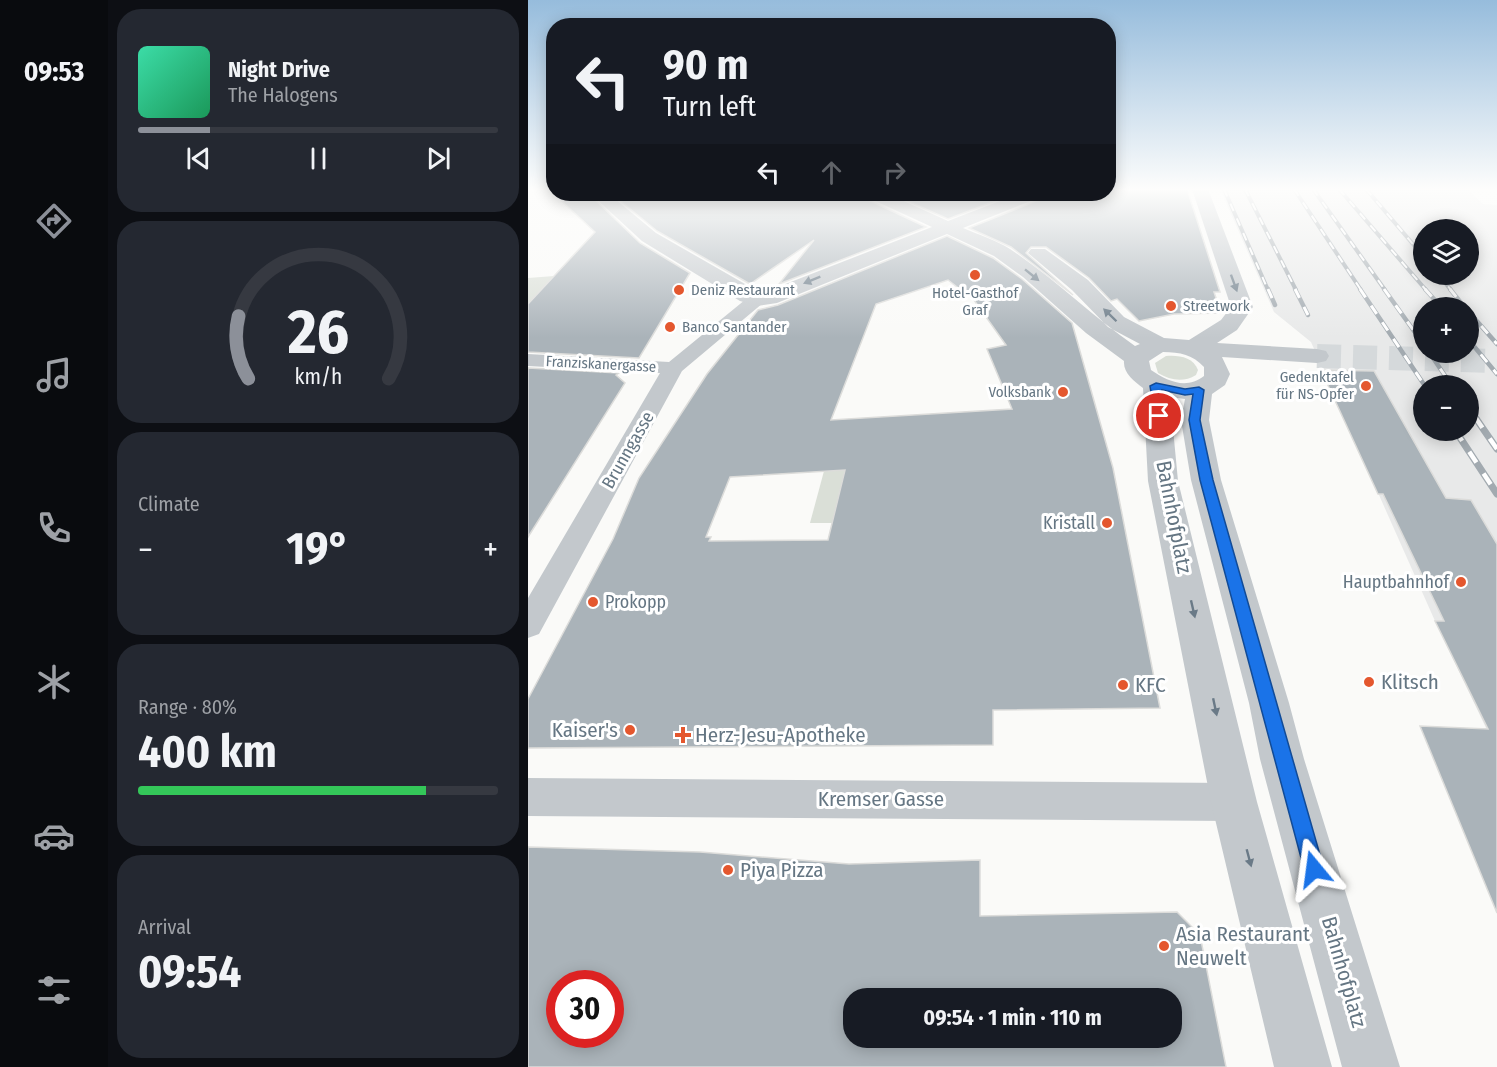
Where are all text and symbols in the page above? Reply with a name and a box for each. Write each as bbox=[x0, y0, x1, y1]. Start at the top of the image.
text: 90 m bbox=[663, 40, 748, 90]
icon: left bbox=[564, 42, 642, 120]
text: 09:53 bbox=[24, 56, 84, 88]
text: Night Drive bbox=[228, 56, 330, 83]
text: The Halogens bbox=[228, 83, 338, 107]
text: Turn left bbox=[663, 91, 756, 123]
icon: previous bbox=[182, 142, 215, 175]
icon: pause bbox=[302, 142, 335, 175]
icon: next bbox=[422, 142, 455, 175]
icon: left bbox=[752, 156, 785, 189]
icon: ahead bbox=[815, 156, 848, 189]
icon: right bbox=[878, 156, 911, 189]
icon: directions bbox=[33, 200, 75, 242]
map controls bbox=[1413, 219, 1479, 441]
button: layers bbox=[1413, 219, 1479, 285]
marker: Hotel-Gasthof Graf bbox=[968, 268, 982, 282]
one-way arrow bbox=[1024, 268, 1039, 281]
one-way arrow bbox=[1229, 274, 1239, 292]
one-way arrow bbox=[803, 275, 821, 285]
place label: Deniz Restaurant bbox=[691, 281, 795, 299]
marker: Deniz Restaurant bbox=[672, 283, 686, 297]
place label: Hotel-Gasthof Graf bbox=[932, 284, 1019, 319]
text: 26 bbox=[286, 295, 349, 370]
place label: Streetwork bbox=[1183, 297, 1250, 315]
button: + bbox=[1413, 297, 1479, 363]
marker: Streetwork bbox=[1164, 299, 1178, 313]
one-way arrow bbox=[1104, 309, 1118, 323]
place label: Banco Santander bbox=[682, 318, 787, 336]
marker: Banco Santander bbox=[663, 320, 677, 334]
street label: Franziskanergasse bbox=[545, 352, 657, 376]
icon: music bbox=[33, 354, 75, 396]
text: km/h bbox=[294, 364, 342, 390]
place label: Gedenktafel für NS-Opfer bbox=[1276, 368, 1355, 403]
button: − bbox=[1413, 375, 1479, 441]
marker: Gedenktafel für NS-Opfer bbox=[1359, 379, 1373, 393]
place label: Volksbank bbox=[988, 383, 1051, 401]
marker: Volksbank bbox=[1056, 385, 1070, 399]
pin bbox=[1133, 390, 1184, 441]
icon: arrive bbox=[1142, 399, 1175, 432]
street label: Brunngasse bbox=[597, 407, 659, 492]
street label: Bahnhofplatz bbox=[1150, 458, 1198, 576]
text: Climate bbox=[138, 492, 200, 516]
icon: phone bbox=[33, 507, 75, 549]
place label: Kristall bbox=[1043, 512, 1095, 534]
marker: Kristall bbox=[1100, 516, 1114, 530]
text: 19° bbox=[286, 522, 350, 576]
text: − bbox=[138, 530, 153, 570]
text: + bbox=[483, 530, 498, 570]
place label: Hauptbahnhof bbox=[1343, 571, 1450, 593]
marker: Hauptbahnhof bbox=[1454, 575, 1468, 589]
place label: Prokopp bbox=[605, 591, 666, 613]
marker: Prokopp bbox=[586, 595, 600, 609]
one-way arrow bbox=[1189, 600, 1198, 619]
icon: climate bbox=[33, 661, 75, 703]
place label: Klitsch bbox=[1381, 669, 1439, 695]
place label: KFC bbox=[1135, 672, 1166, 698]
marker: Klitsch bbox=[1362, 675, 1376, 689]
marker: KFC bbox=[1116, 678, 1130, 692]
text: Range · 80% bbox=[138, 695, 237, 719]
one-way arrow bbox=[1211, 698, 1220, 717]
place label: Kaiser's bbox=[552, 717, 618, 743]
place label: Herz-Jesu-Apotheke bbox=[695, 722, 866, 748]
marker: Kaiser's bbox=[623, 723, 637, 737]
text: 400 km bbox=[138, 725, 277, 779]
marker: Herz-Jesu-Apotheke bbox=[676, 728, 690, 742]
street label: Kremser Gasse bbox=[818, 786, 944, 812]
icon: car bbox=[33, 815, 75, 857]
position arrow bbox=[1282, 837, 1346, 901]
one-way arrow bbox=[1245, 850, 1254, 868]
place label: Piya Pizza bbox=[740, 857, 823, 883]
marker: Piya Pizza bbox=[721, 863, 735, 877]
street label: Bahnhofplatz bbox=[1316, 913, 1372, 1031]
text: Arrival bbox=[138, 915, 191, 939]
place label: Asia Restaurant Neuwelt bbox=[1176, 921, 1310, 971]
marker: Asia Restaurant Neuwelt bbox=[1157, 939, 1171, 953]
text: 09:54 bbox=[138, 945, 241, 999]
icon: filters bbox=[33, 969, 75, 1011]
speed limit sign: 30 bbox=[546, 970, 624, 1048]
text: 09:54 · 1 min · 110 m bbox=[923, 1004, 1102, 1031]

